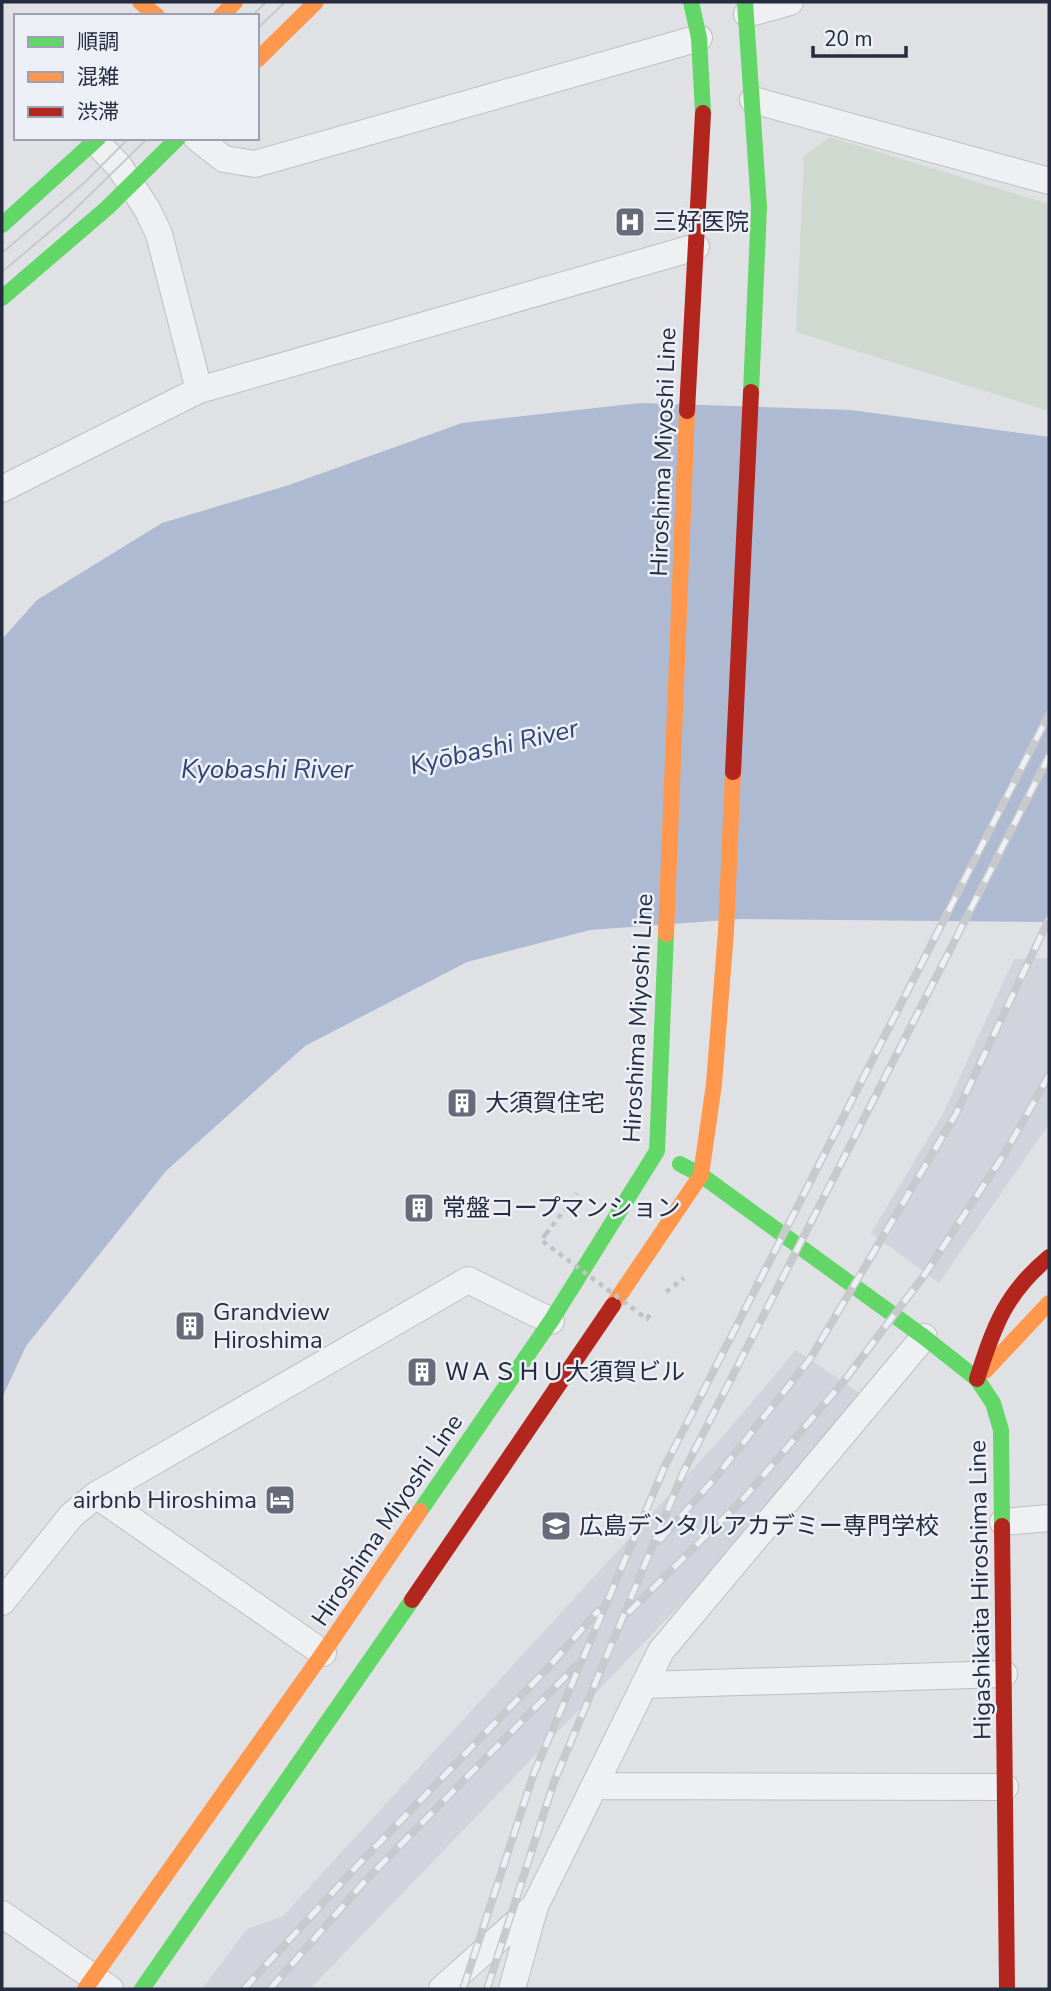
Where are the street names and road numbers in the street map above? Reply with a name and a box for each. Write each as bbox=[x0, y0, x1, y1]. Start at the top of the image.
street label: Hiroshima Miyoshi Line bbox=[643, 327, 683, 577]
street label: Hiroshima Miyoshi Line bbox=[615, 893, 661, 1143]
street label: Hiroshima Miyoshi Line bbox=[304, 1408, 470, 1632]
street label: Higashikaita Hiroshima Line bbox=[961, 1440, 999, 1740]

